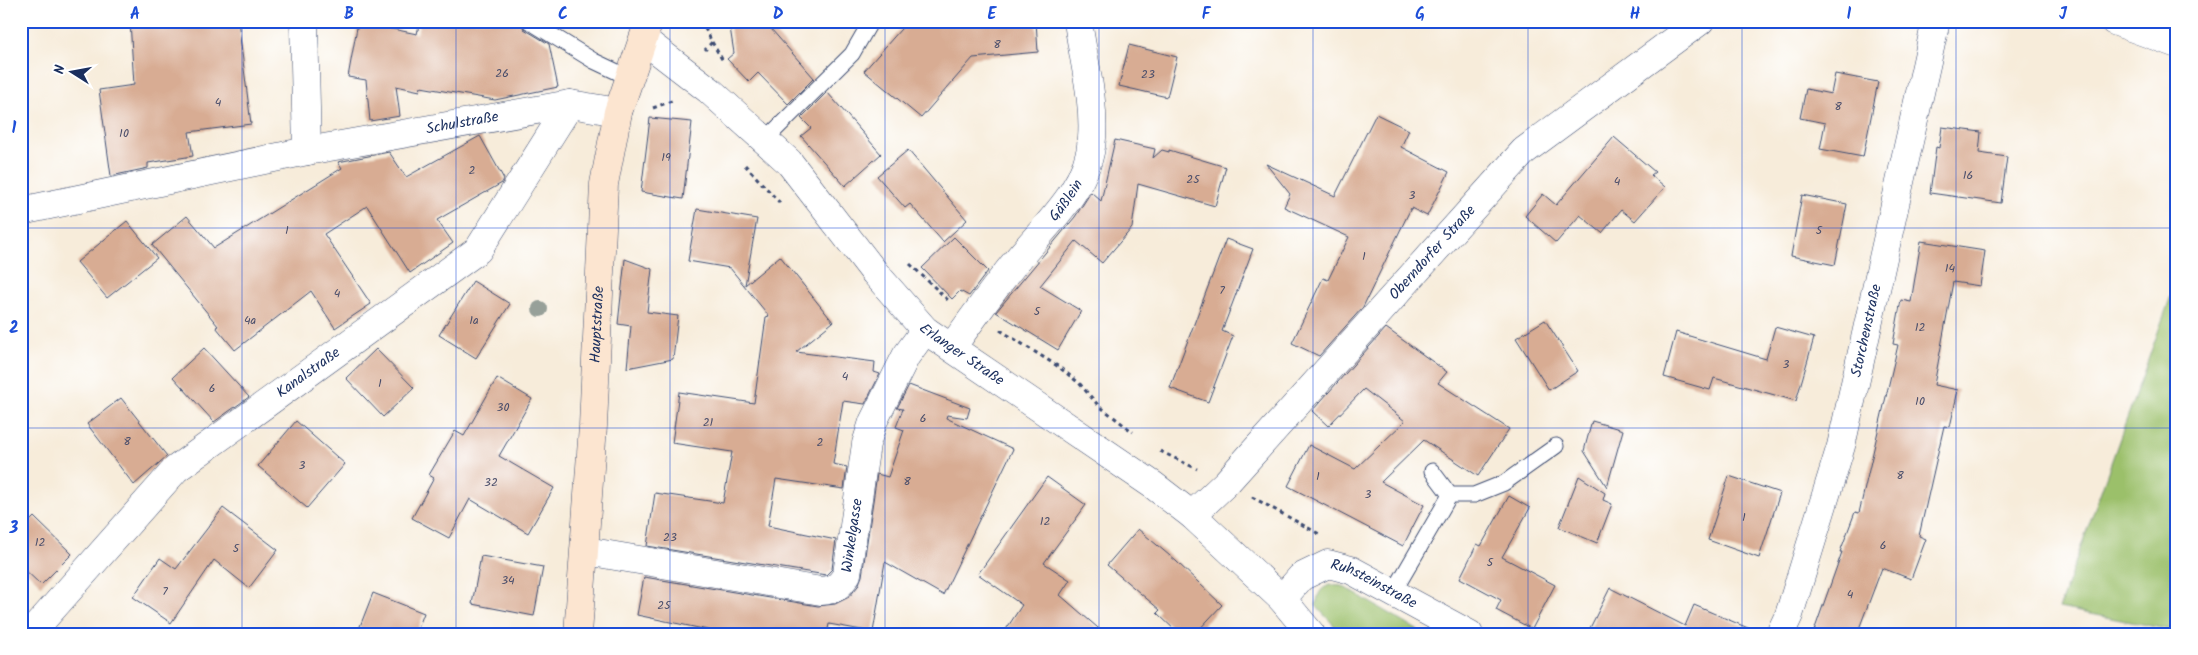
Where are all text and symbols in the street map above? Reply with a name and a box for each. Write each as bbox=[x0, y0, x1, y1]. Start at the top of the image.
text: A bbox=[130, 2, 140, 27]
text: B bbox=[344, 2, 354, 27]
text: C bbox=[558, 2, 568, 27]
text: D bbox=[773, 2, 784, 27]
text: E bbox=[988, 2, 998, 27]
text: F bbox=[1202, 2, 1212, 27]
text: G bbox=[1415, 2, 1425, 27]
text: H bbox=[1630, 2, 1640, 27]
text: I bbox=[1847, 2, 1852, 27]
text: J bbox=[2059, 2, 2068, 27]
house number: 8 bbox=[993, 35, 1001, 54]
north arrow bbox=[48, 48, 98, 98]
text: N bbox=[49, 63, 72, 76]
house number: 26 bbox=[495, 64, 509, 83]
house number: 23 bbox=[1141, 65, 1155, 84]
house number: 4 bbox=[215, 93, 222, 112]
house number: 8 bbox=[1834, 97, 1842, 116]
street label: Schulstraße bbox=[424, 105, 501, 142]
text: 1 bbox=[12, 116, 17, 141]
house number: 10 bbox=[119, 124, 129, 143]
house number: 19 bbox=[661, 148, 671, 167]
house number: 2 bbox=[469, 161, 476, 180]
house number: 16 bbox=[1963, 166, 1973, 185]
house number: 25 bbox=[1186, 170, 1201, 189]
house number: 4 bbox=[1614, 172, 1621, 191]
street label: Gäßlein bbox=[1043, 175, 1090, 227]
house number: 3 bbox=[1409, 186, 1416, 205]
street label: Oberndorfer Straße bbox=[1383, 200, 1482, 306]
house number: 1 bbox=[285, 221, 289, 240]
house number: 5 bbox=[1816, 221, 1824, 240]
house number: 1 bbox=[1362, 247, 1366, 266]
house number: 14 bbox=[1945, 259, 1956, 278]
house number: 7 bbox=[1219, 281, 1225, 300]
street label: Storchenstraße bbox=[1845, 282, 1889, 380]
house number: 4 bbox=[334, 284, 341, 303]
street label: Hauptstraße bbox=[584, 285, 611, 364]
house number: 5 bbox=[1034, 302, 1042, 321]
house number: 4a bbox=[244, 311, 256, 330]
house number: 1a bbox=[469, 311, 479, 330]
text: 2 bbox=[9, 316, 19, 341]
street label: Erlanger Straße bbox=[913, 318, 1009, 393]
house number: 12 bbox=[1915, 318, 1925, 337]
street label: Kanalstraße bbox=[271, 341, 346, 404]
house number: 3 bbox=[1783, 355, 1790, 374]
house number: 4 bbox=[842, 367, 849, 386]
house number: 1 bbox=[378, 374, 382, 393]
house number: 6 bbox=[209, 379, 215, 398]
house number: 10 bbox=[1915, 392, 1925, 411]
house number: 30 bbox=[497, 398, 509, 417]
house number: 6 bbox=[920, 409, 926, 428]
house number: 21 bbox=[703, 413, 714, 432]
house number: 8 bbox=[123, 432, 131, 451]
house number: 2 bbox=[817, 433, 824, 452]
house number: 3 bbox=[299, 456, 306, 475]
house number: 8 bbox=[1896, 466, 1904, 485]
house number: 1 bbox=[1316, 467, 1320, 486]
house number: 8 bbox=[903, 472, 911, 491]
house number: 32 bbox=[484, 473, 498, 492]
house number: 3 bbox=[1365, 485, 1372, 504]
street label: Winkelgasse bbox=[835, 497, 870, 574]
house number: 1 bbox=[1742, 508, 1746, 527]
house number: 12 bbox=[1040, 512, 1050, 531]
text: 3 bbox=[9, 516, 19, 541]
house number: 23 bbox=[663, 528, 677, 547]
house number: 12 bbox=[35, 533, 45, 552]
house number: 6 bbox=[1880, 536, 1886, 555]
house number: 5 bbox=[233, 539, 241, 558]
street label: Ruhsteinstraße bbox=[1328, 553, 1421, 616]
house number: 5 bbox=[1487, 553, 1495, 572]
house number: 34 bbox=[501, 571, 515, 590]
house number: 7 bbox=[162, 582, 168, 601]
house number: 4 bbox=[1847, 585, 1854, 604]
house number: 25 bbox=[657, 596, 672, 615]

